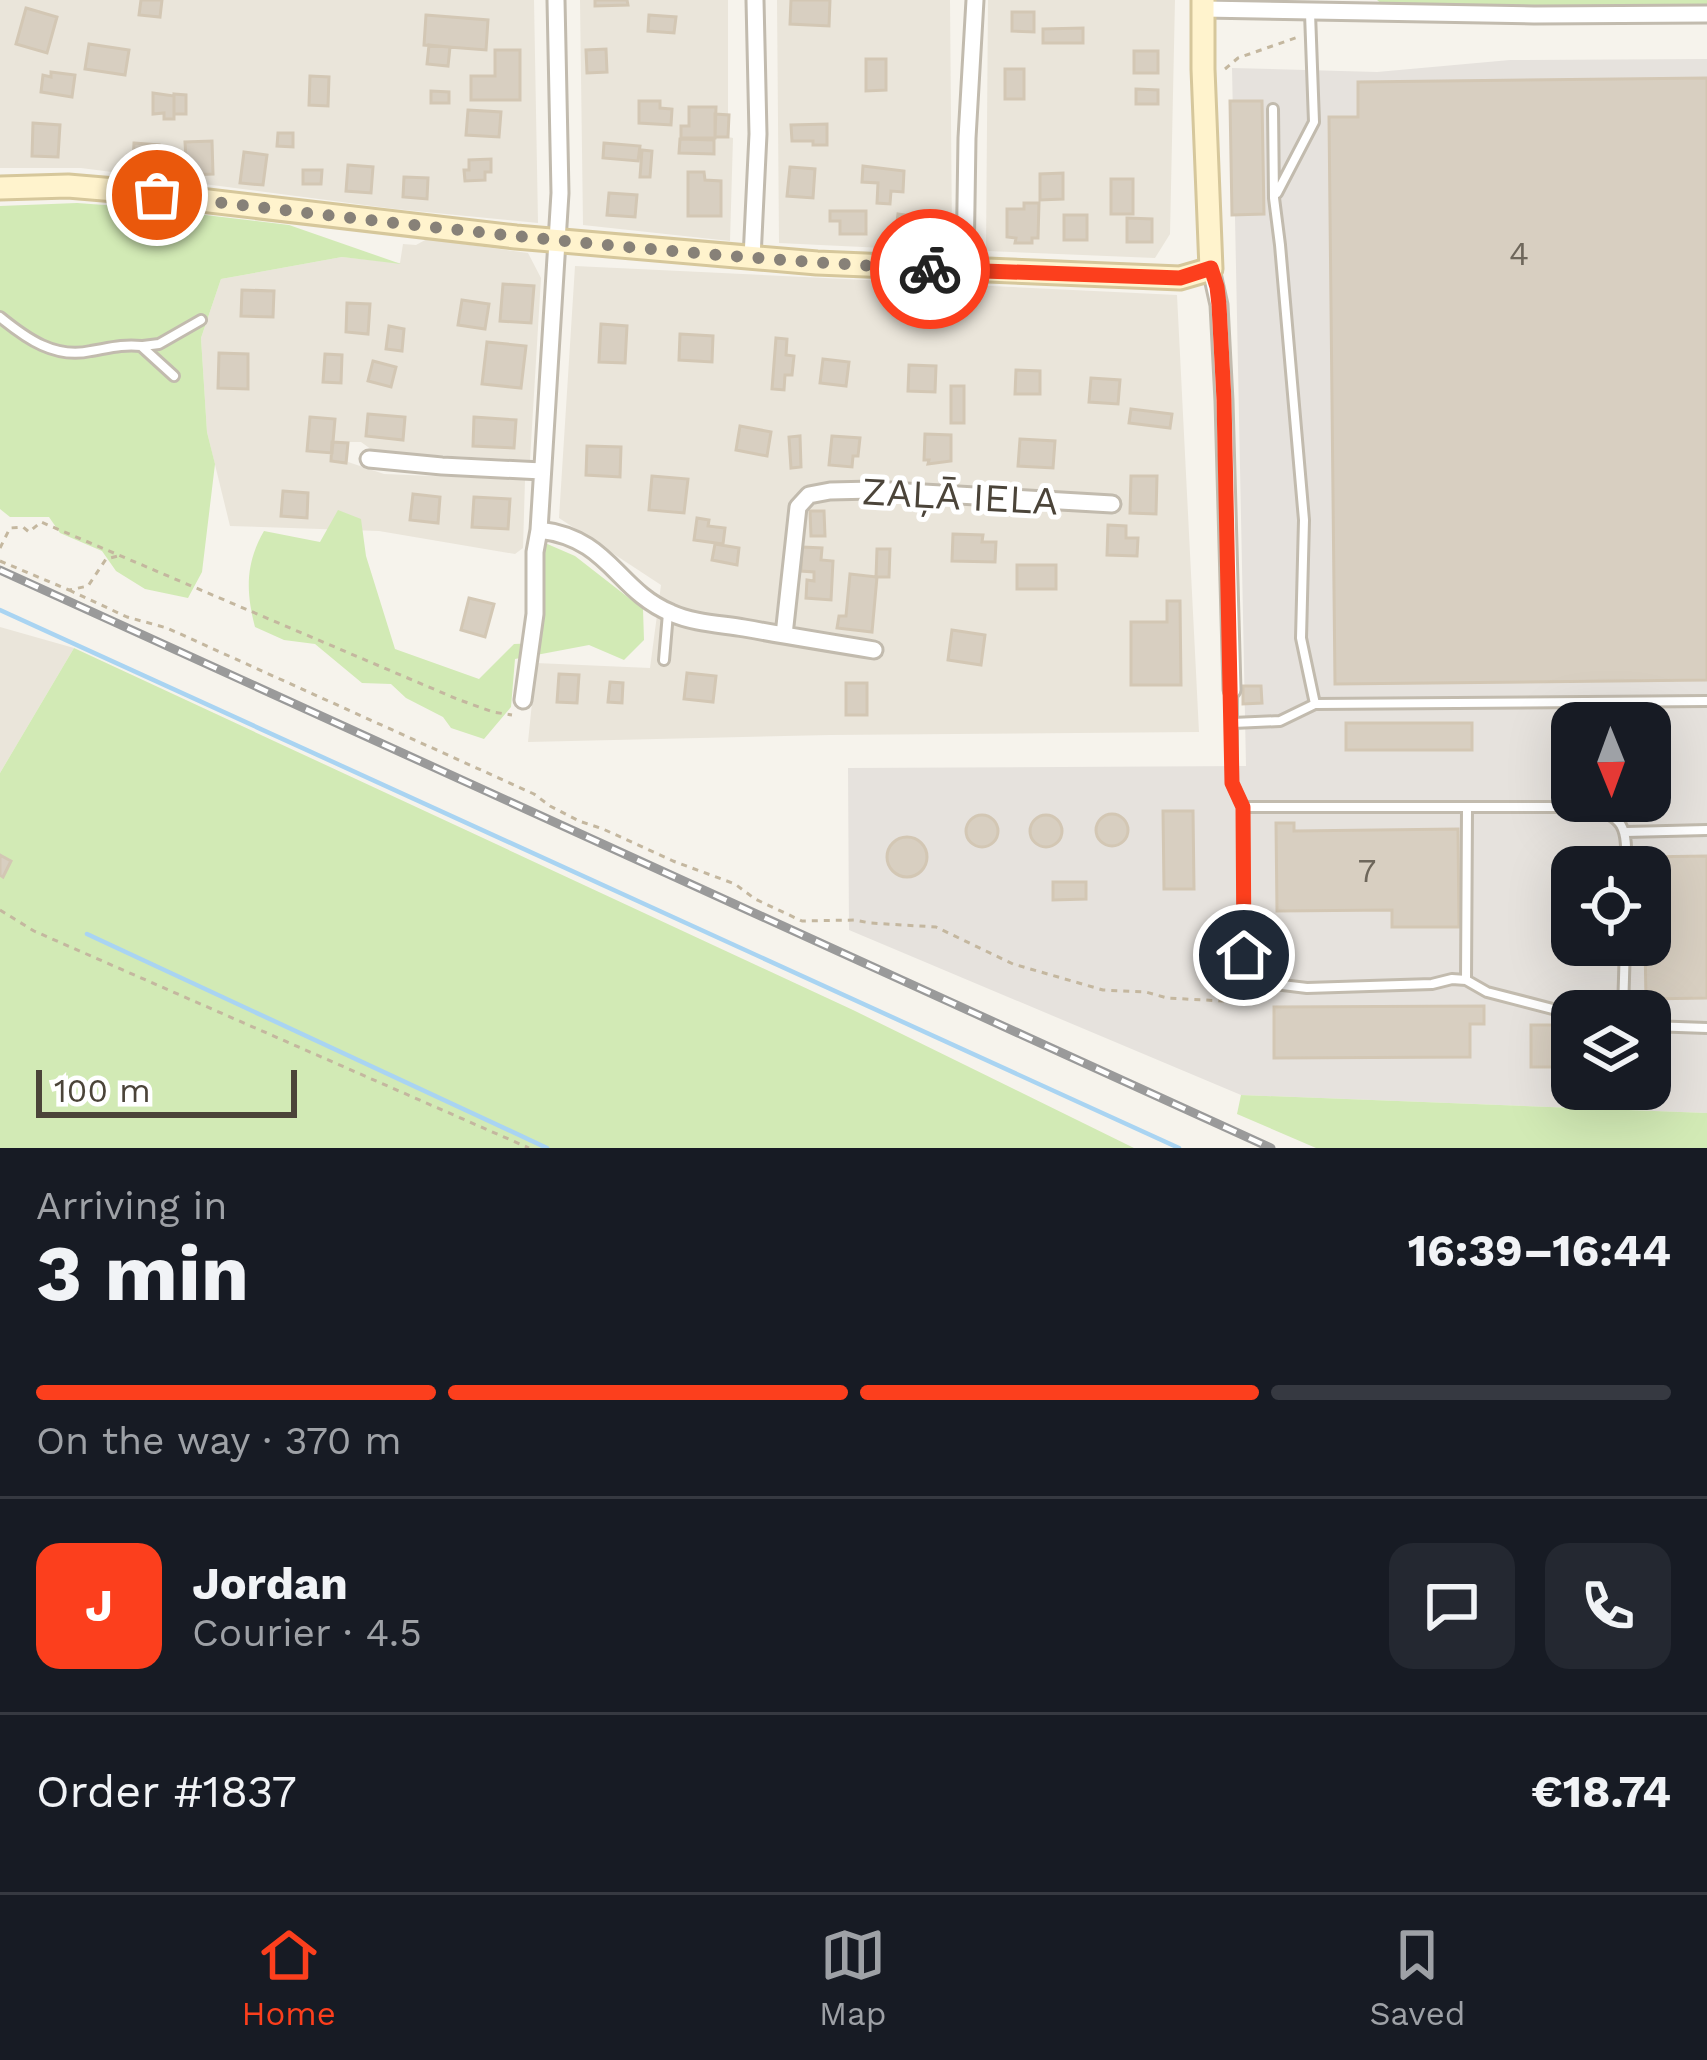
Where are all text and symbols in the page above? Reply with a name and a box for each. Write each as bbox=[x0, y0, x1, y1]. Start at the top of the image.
pin bbox=[106, 144, 208, 246]
icon: bag bbox=[124, 162, 190, 228]
courier bbox=[870, 209, 990, 329]
house number: 4 bbox=[1509, 234, 1529, 273]
icon: bike bbox=[897, 236, 963, 302]
street label: ZAĻĀ IELA bbox=[861, 468, 1059, 525]
north arrow bbox=[1551, 702, 1671, 822]
map controls bbox=[1551, 702, 1671, 1110]
button: locate bbox=[1551, 846, 1671, 966]
house number: 7 bbox=[1358, 851, 1376, 890]
pin bbox=[1193, 904, 1295, 1006]
icon: home bbox=[1211, 922, 1277, 988]
button: layers bbox=[1551, 990, 1671, 1110]
scale bar bbox=[36, 1064, 297, 1117]
text: 100 m bbox=[54, 1071, 151, 1110]
text: Arriving in bbox=[36, 1183, 227, 1228]
text: 16:39–16:44 bbox=[1408, 1224, 1671, 1277]
text: 3 min bbox=[36, 1227, 249, 1319]
text: On the way · 370 m bbox=[36, 1418, 402, 1463]
button: chat bbox=[1389, 1543, 1515, 1669]
button: phone bbox=[1545, 1543, 1671, 1669]
text: Jordan bbox=[192, 1557, 348, 1610]
text: J bbox=[85, 1579, 113, 1632]
text: Courier · 4.5 bbox=[192, 1610, 422, 1655]
text: Order #1837 bbox=[36, 1765, 297, 1818]
text: €18.74 bbox=[1531, 1765, 1671, 1818]
tab: Home bbox=[242, 1922, 336, 2033]
tab: Map bbox=[819, 1922, 886, 2033]
tab: Saved bbox=[1370, 1922, 1465, 2033]

